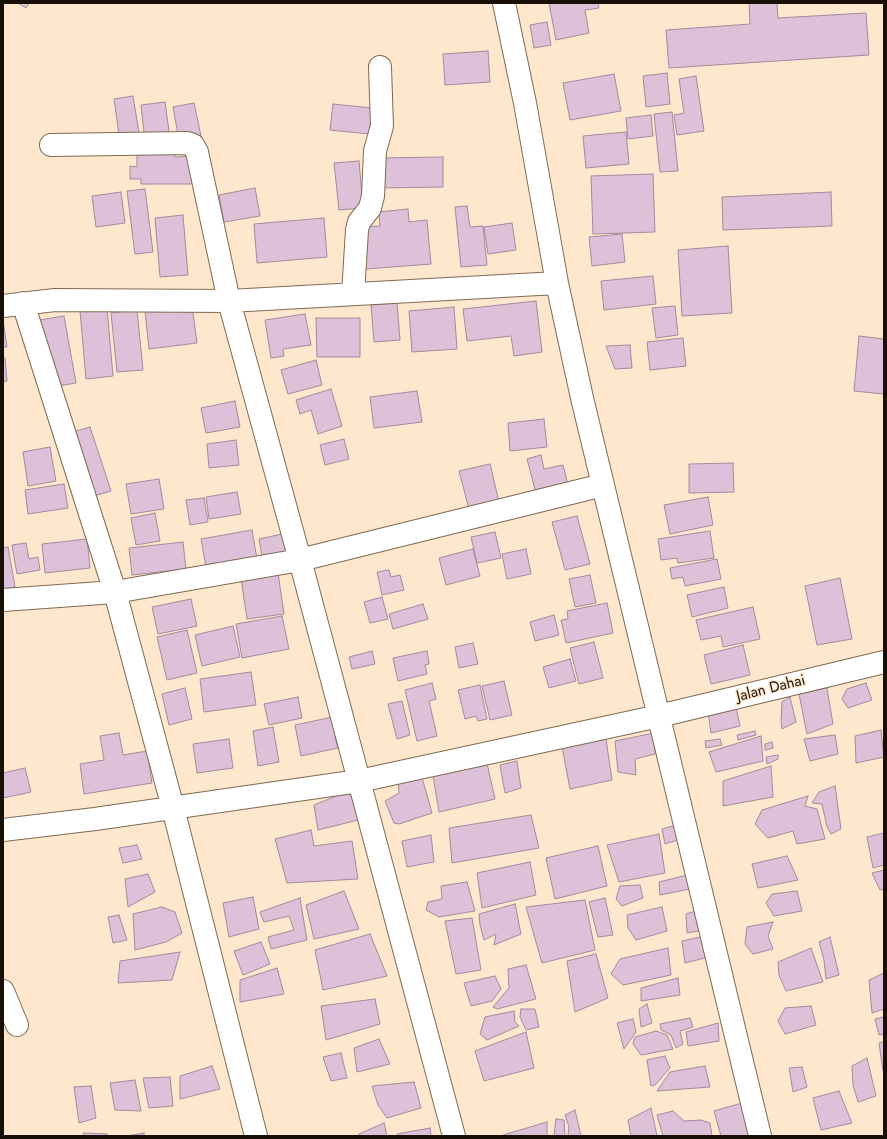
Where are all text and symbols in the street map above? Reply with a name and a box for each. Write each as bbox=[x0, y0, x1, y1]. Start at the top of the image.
street label: Jalan Dahai bbox=[735, 672, 807, 706]

